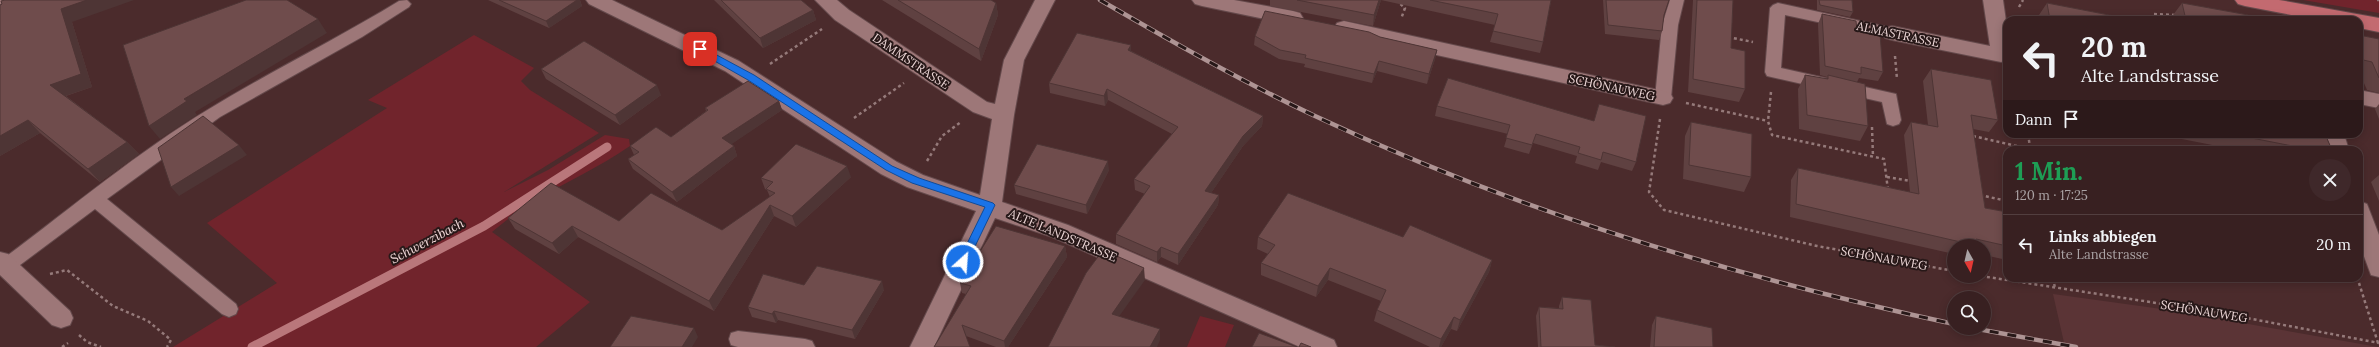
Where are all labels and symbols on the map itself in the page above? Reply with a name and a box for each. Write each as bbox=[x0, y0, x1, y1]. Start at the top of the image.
street label: ALMASTRASSE bbox=[1854, 18, 1941, 50]
street label: DAMMSTRASSE bbox=[870, 30, 952, 92]
pin bbox=[683, 32, 717, 66]
street label: SCHÖNAUWEG bbox=[1567, 71, 1657, 103]
street label: ALTE LANDSTRASSE bbox=[1006, 205, 1119, 265]
water label: Schwerzibach bbox=[387, 214, 467, 268]
north arrow bbox=[1947, 239, 1991, 283]
position arrow bbox=[942, 241, 984, 283]
street label: SCHÖNAUWEG bbox=[1839, 243, 1929, 273]
street label: SCHÖNAUWEG bbox=[2159, 297, 2249, 325]

